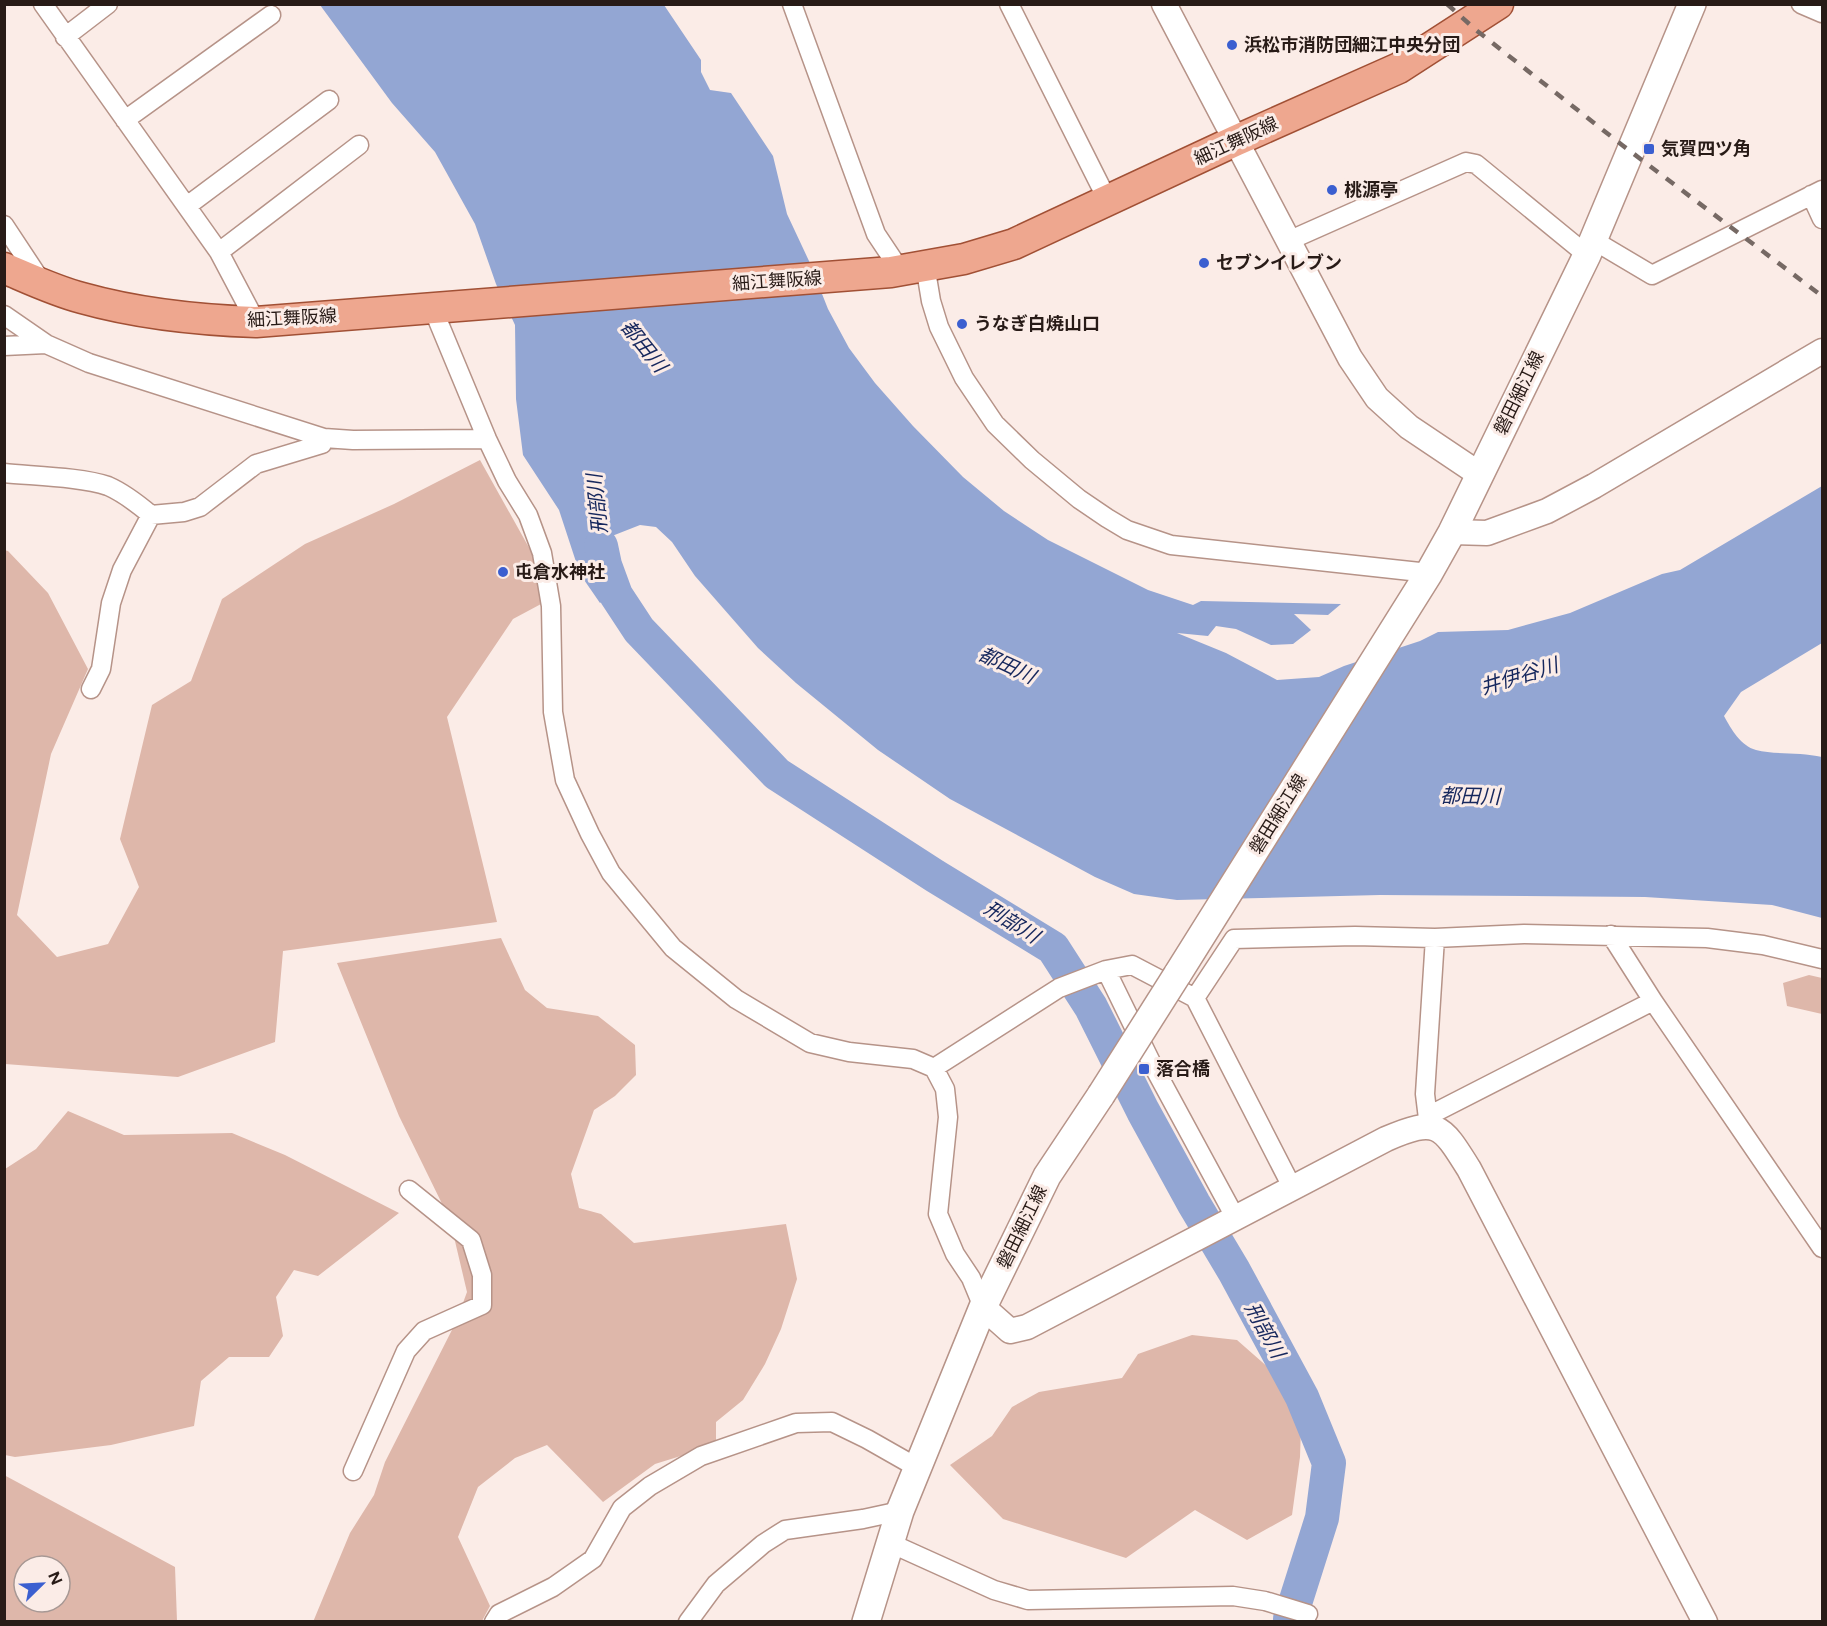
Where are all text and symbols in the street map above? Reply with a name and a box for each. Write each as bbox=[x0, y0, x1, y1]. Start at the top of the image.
place label: 浜松市消防団細江中央分団 bbox=[1244, 34, 1460, 56]
marker: 浜松市消防団細江中央分団 bbox=[1225, 38, 1239, 52]
street label: 細江舞阪線 bbox=[1191, 112, 1281, 170]
place label: 気賀四ツ角 bbox=[1661, 138, 1751, 160]
marker: 気賀四ツ角 bbox=[1642, 142, 1656, 156]
place label: 桃源亭 bbox=[1344, 179, 1398, 201]
marker: 桃源亭 bbox=[1325, 183, 1339, 197]
place label: セブンイレブン bbox=[1216, 252, 1342, 274]
marker: セブンイレブン bbox=[1197, 256, 1211, 270]
street label: 細江舞阪線 bbox=[731, 267, 823, 295]
street label: 細江舞阪線 bbox=[246, 305, 338, 331]
place label: うなぎ白焼山口 bbox=[974, 313, 1100, 335]
water label: 都田川 bbox=[616, 315, 673, 378]
marker: うなぎ白焼山口 bbox=[955, 317, 969, 331]
street label: 磐田細江線 bbox=[1489, 348, 1549, 438]
water label: 刑部川 bbox=[582, 471, 612, 535]
place label: 屯倉水神社 bbox=[515, 561, 605, 583]
marker: 屯倉水神社 bbox=[496, 565, 510, 579]
water label: 都田川 bbox=[975, 641, 1041, 689]
water label: 井伊谷川 bbox=[1477, 652, 1563, 699]
street label: 磐田細江線 bbox=[1245, 770, 1311, 858]
water label: 都田川 bbox=[1440, 783, 1502, 809]
water label: 刑部川 bbox=[980, 896, 1045, 949]
place label: 落合橋 bbox=[1156, 1058, 1210, 1080]
marker: 落合橋 bbox=[1137, 1062, 1151, 1076]
street label: 磐田細江線 bbox=[992, 1182, 1052, 1272]
water label: 刑部川 bbox=[1240, 1298, 1291, 1364]
north arrow bbox=[12, 1554, 72, 1614]
text: N bbox=[44, 1569, 66, 1588]

